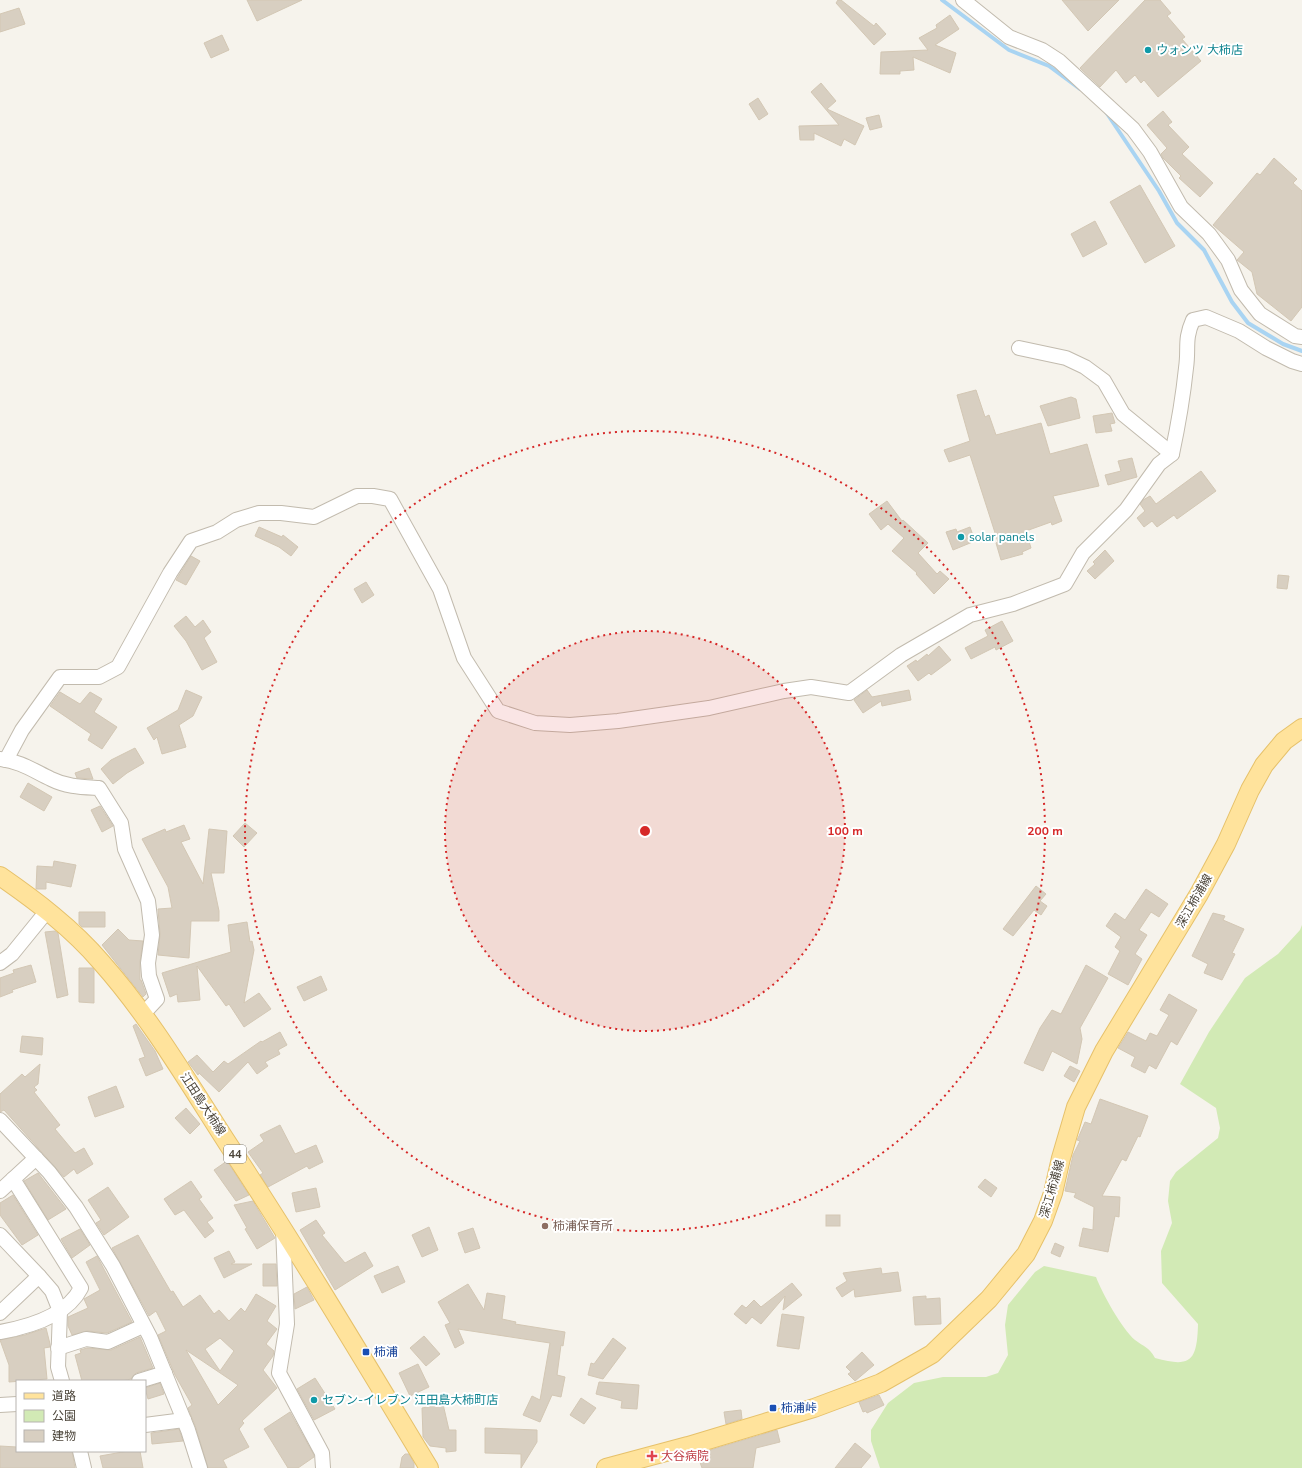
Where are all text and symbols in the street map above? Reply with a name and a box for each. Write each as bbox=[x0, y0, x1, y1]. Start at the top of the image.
place label: ウォンツ 大柿店 bbox=[1156, 42, 1243, 58]
marker: ウォンツ 大柿店 bbox=[1143, 45, 1153, 55]
place label: solar panels bbox=[969, 529, 1035, 545]
marker: solar panels bbox=[956, 532, 966, 542]
text: 100 m bbox=[827, 823, 863, 839]
text: 200 m bbox=[1027, 823, 1063, 839]
centre of rings bbox=[638, 824, 652, 838]
street label: 深江柿浦線 bbox=[1172, 871, 1216, 931]
street label: 江田島大柿線 bbox=[177, 1069, 229, 1139]
road number: 44 bbox=[224, 1145, 246, 1163]
street label: 深江柿浦線 bbox=[1036, 1158, 1068, 1220]
place label: 柿浦保育所 bbox=[553, 1218, 613, 1234]
marker: 柿浦保育所 bbox=[540, 1221, 550, 1231]
place label: 柿浦 bbox=[374, 1344, 398, 1360]
marker: 柿浦 bbox=[361, 1347, 371, 1357]
legend bbox=[16, 1380, 146, 1452]
text: 道路 bbox=[52, 1388, 76, 1404]
place label: セブン-イレブン 江田島大柿町店 bbox=[322, 1392, 498, 1408]
marker: セブン-イレブン 江田島大柿町店 bbox=[309, 1395, 319, 1405]
place label: 柿浦峠 bbox=[781, 1400, 817, 1416]
marker: 柿浦峠 bbox=[768, 1403, 778, 1413]
text: 公園 bbox=[52, 1408, 76, 1424]
text: 建物 bbox=[52, 1428, 76, 1444]
place label: 大谷病院 bbox=[661, 1448, 709, 1464]
marker: 大谷病院 bbox=[646, 1450, 658, 1462]

